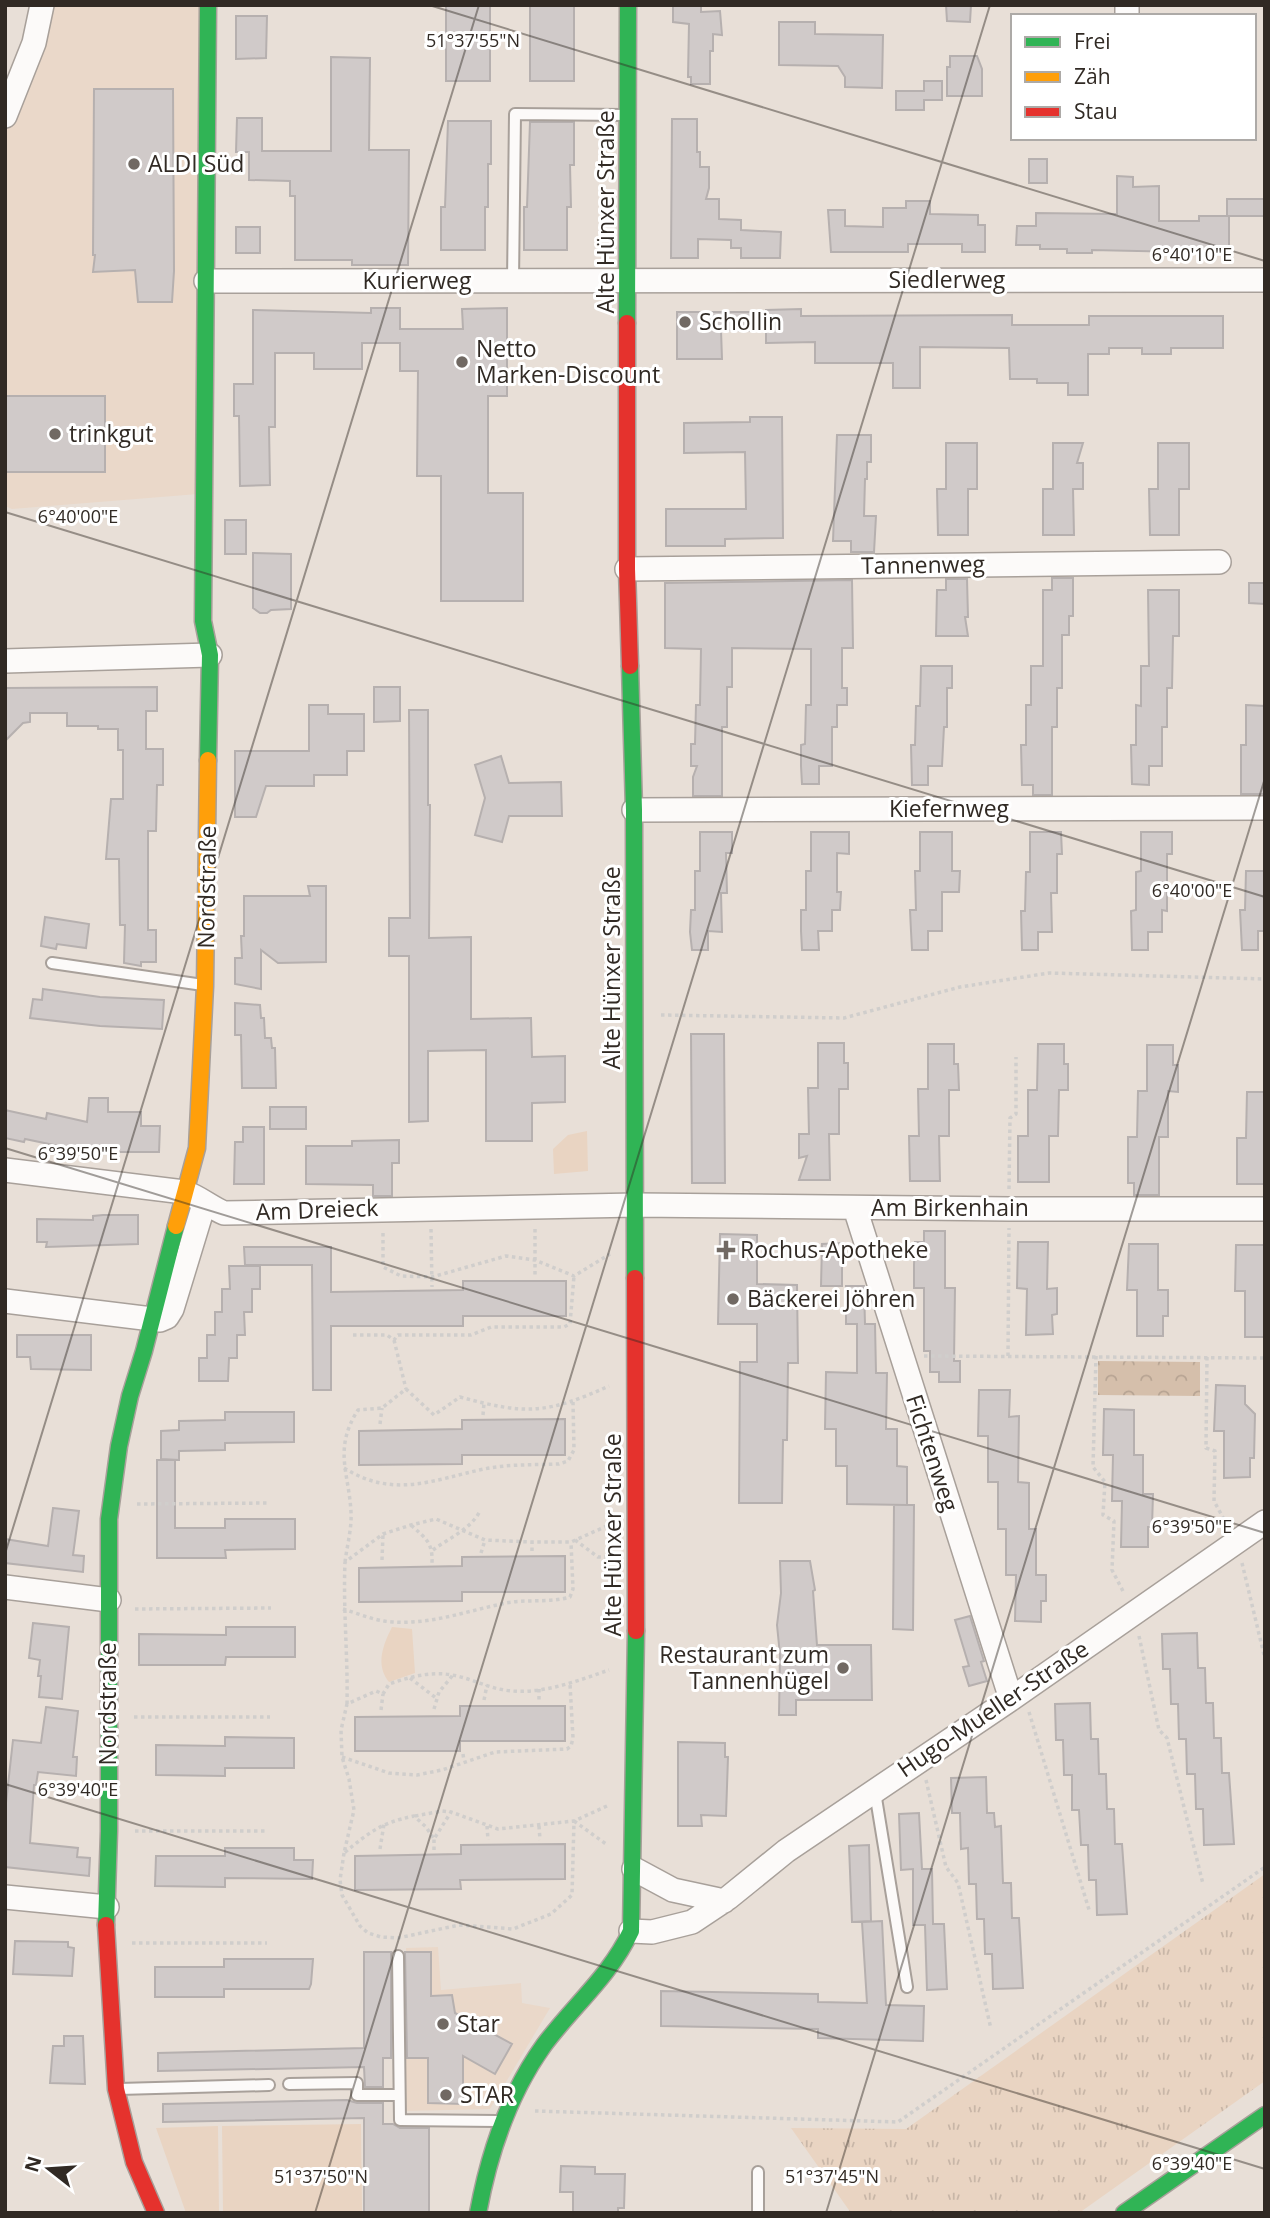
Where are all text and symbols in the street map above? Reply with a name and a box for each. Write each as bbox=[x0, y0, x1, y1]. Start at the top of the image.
legend bbox=[1011, 14, 1256, 140]
text: Frei bbox=[1074, 27, 1111, 55]
text: 51°37'55"N bbox=[426, 28, 520, 52]
text: Zäh bbox=[1074, 62, 1111, 90]
text: Stau bbox=[1074, 97, 1118, 125]
street label: Alte Hünxer Straße bbox=[589, 110, 621, 314]
place label: ALDI Süd bbox=[148, 147, 244, 179]
marker: ALDI Süd bbox=[126, 156, 142, 172]
text: 6°40'10"E bbox=[1152, 242, 1232, 266]
street label: Siedlerweg bbox=[889, 263, 1006, 295]
street label: Kurierweg bbox=[363, 264, 472, 296]
place label: Schollin bbox=[699, 305, 782, 337]
marker: Schollin bbox=[677, 314, 693, 330]
place label: Netto Marken-Discount bbox=[476, 332, 660, 390]
marker: Netto Marken-Discount bbox=[454, 354, 470, 370]
place label: trinkgut bbox=[69, 417, 153, 449]
marker: trinkgut bbox=[47, 426, 63, 442]
text: 6°40'00"E bbox=[38, 504, 118, 528]
street label: Tannenweg bbox=[861, 547, 986, 581]
street label: Kiefernweg bbox=[889, 792, 1010, 824]
street label: Nordstraße bbox=[189, 825, 223, 949]
street label: Alte Hünxer Straße bbox=[595, 866, 627, 1070]
text: 6°40'00"E bbox=[1152, 878, 1232, 902]
text: 6°39'50"E bbox=[38, 1141, 118, 1165]
street label: Am Dreieck bbox=[255, 1191, 379, 1227]
street label: Am Birkenhain bbox=[871, 1191, 1029, 1223]
place label: Rochus-Apotheke bbox=[740, 1233, 928, 1265]
marker: Rochus-Apotheke bbox=[718, 1242, 734, 1258]
place label: Bäckerei Jöhren bbox=[747, 1282, 915, 1314]
marker: Bäckerei Jöhren bbox=[725, 1291, 741, 1307]
street label: Fichtenweg bbox=[899, 1390, 967, 1516]
street label: Alte Hünxer Straße bbox=[596, 1433, 628, 1637]
text: 6°39'50"E bbox=[1152, 1514, 1232, 1538]
street label: Hugo-Mueller-Straße bbox=[891, 1632, 1094, 1784]
place label: Restaurant zum Tannenhügel bbox=[659, 1638, 829, 1696]
street label: Nordstraße bbox=[91, 1642, 123, 1766]
marker: Restaurant zum Tannenhügel bbox=[835, 1660, 851, 1676]
text: 6°39'40"E bbox=[38, 1777, 118, 1801]
place label: Star bbox=[457, 2007, 501, 2039]
marker: Star bbox=[435, 2016, 451, 2032]
place label: STAR bbox=[460, 2078, 514, 2110]
marker: STAR bbox=[438, 2087, 454, 2103]
north arrow bbox=[14, 2134, 84, 2204]
text: 6°39'40"E bbox=[1152, 2151, 1232, 2175]
text: N bbox=[18, 2153, 47, 2175]
text: 51°37'50"N bbox=[274, 2164, 368, 2188]
text: 51°37'45"N bbox=[785, 2164, 879, 2188]

